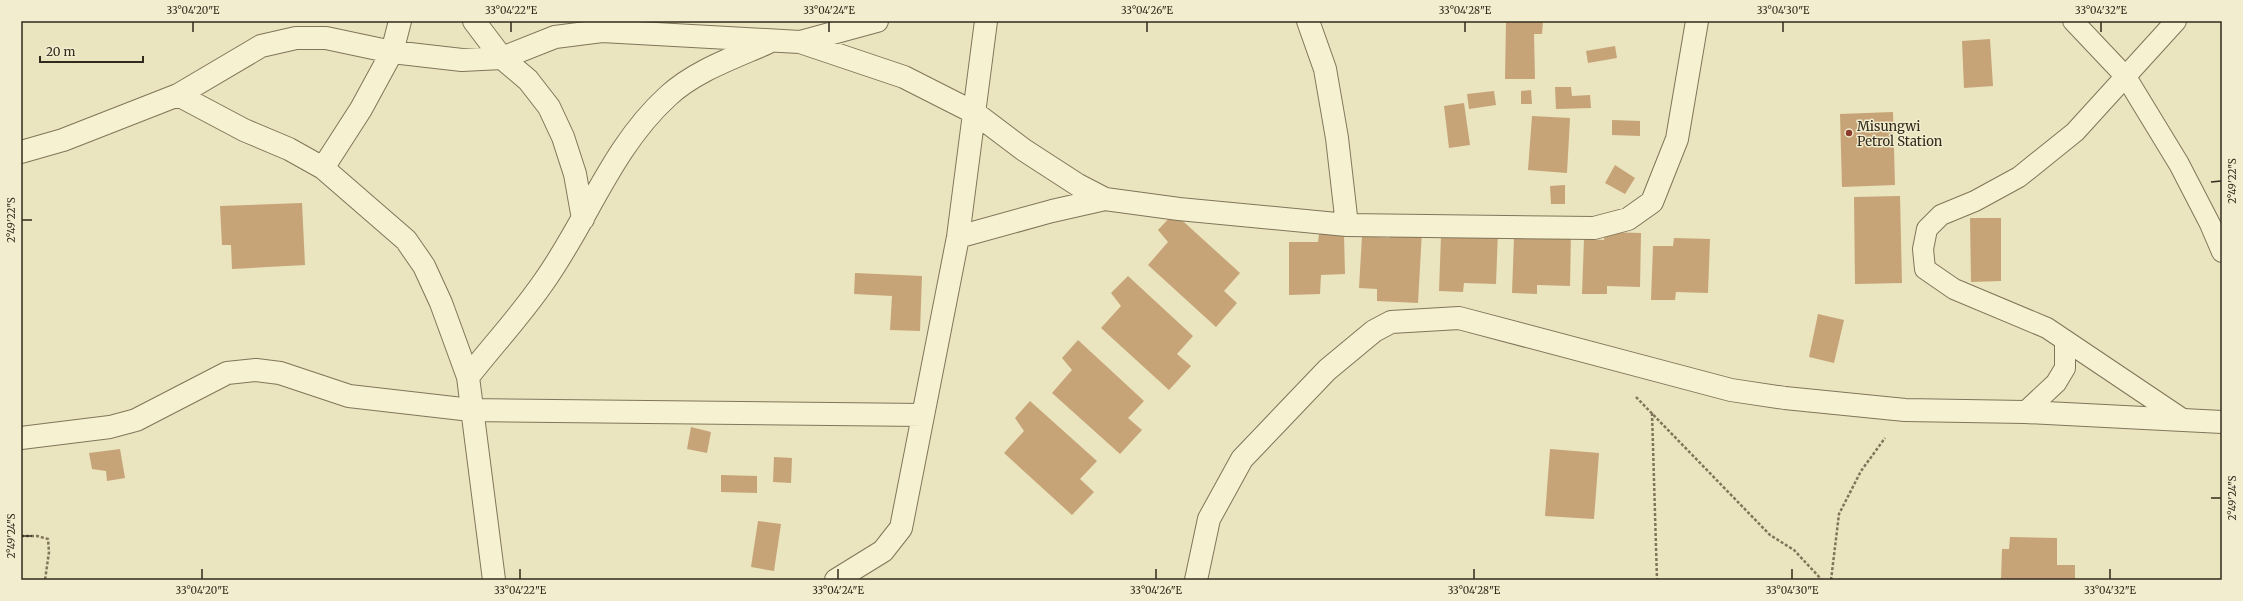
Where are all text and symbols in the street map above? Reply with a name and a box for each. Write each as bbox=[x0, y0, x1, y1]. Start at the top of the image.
text: 33°04'20"E bbox=[167, 4, 220, 17]
text: 33°04'22"E bbox=[485, 4, 538, 17]
text: 33°04'24"E bbox=[803, 4, 855, 17]
text: 33°04'26"E bbox=[1121, 4, 1174, 17]
text: 33°04'28"E bbox=[1439, 4, 1492, 17]
text: 33°04'30"E bbox=[1757, 4, 1810, 17]
text: 33°04'32"E bbox=[2075, 4, 2128, 17]
scale bar bbox=[40, 38, 143, 64]
text: 20 m bbox=[46, 44, 75, 59]
place label: Misungwi Petrol Station bbox=[1857, 118, 1943, 150]
marker: Misungwi Petrol Station bbox=[1844, 128, 1854, 138]
text: 2°49'22"S bbox=[2226, 158, 2239, 204]
text: 2°49'22"S bbox=[5, 197, 18, 243]
text: 2°49'24"S bbox=[2226, 475, 2239, 520]
text: 2°49'24"S bbox=[5, 513, 18, 558]
text: 33°04'20"E bbox=[176, 584, 229, 597]
text: 33°04'22"E bbox=[494, 584, 547, 597]
text: 33°04'24"E bbox=[812, 584, 864, 597]
text: 33°04'26"E bbox=[1130, 584, 1183, 597]
text: 33°04'28"E bbox=[1448, 584, 1501, 597]
text: 33°04'30"E bbox=[1766, 584, 1819, 597]
text: 33°04'32"E bbox=[2084, 584, 2137, 597]

